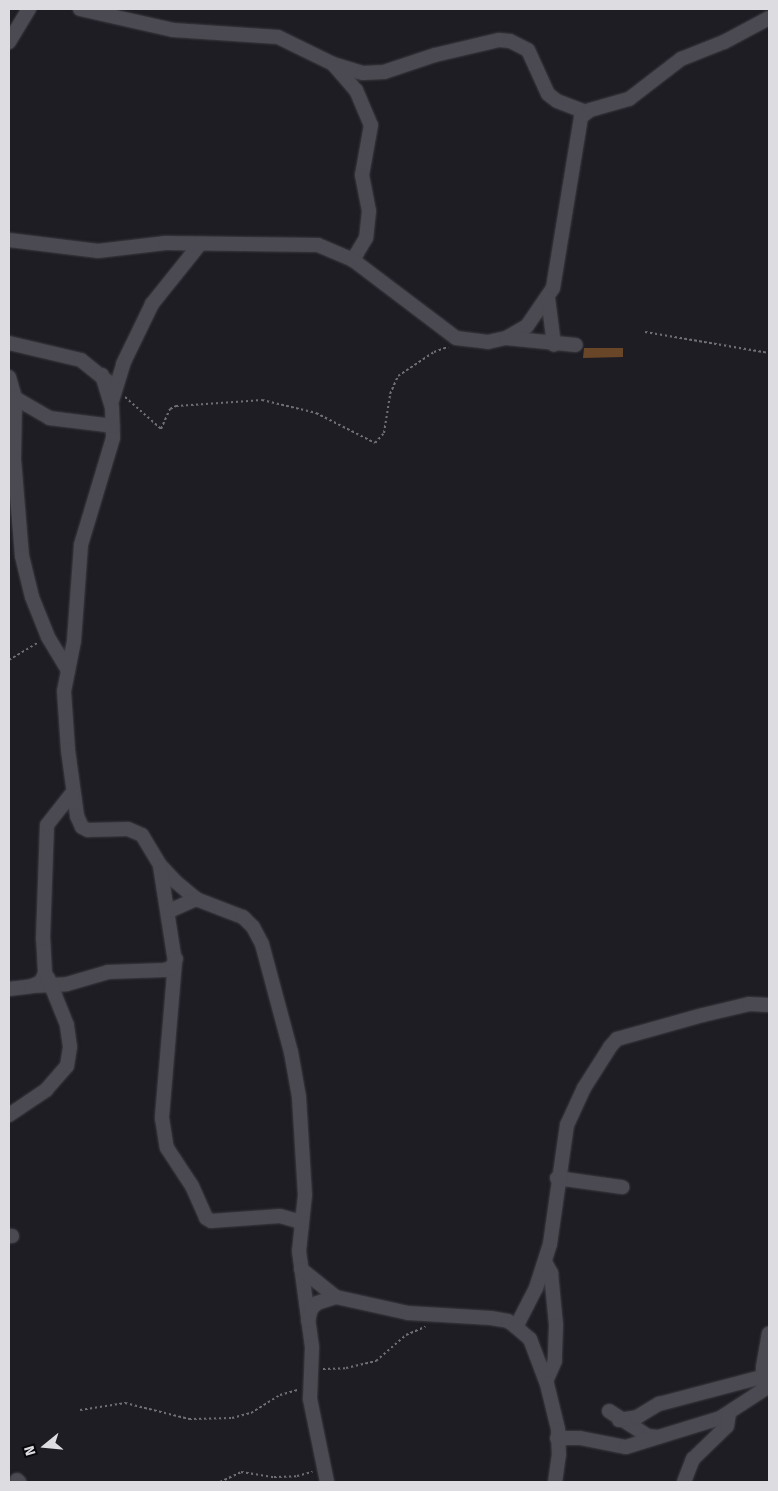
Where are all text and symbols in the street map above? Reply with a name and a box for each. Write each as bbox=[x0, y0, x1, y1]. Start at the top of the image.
north arrow bbox=[20, 1421, 70, 1471]
text: N bbox=[21, 1444, 40, 1457]

